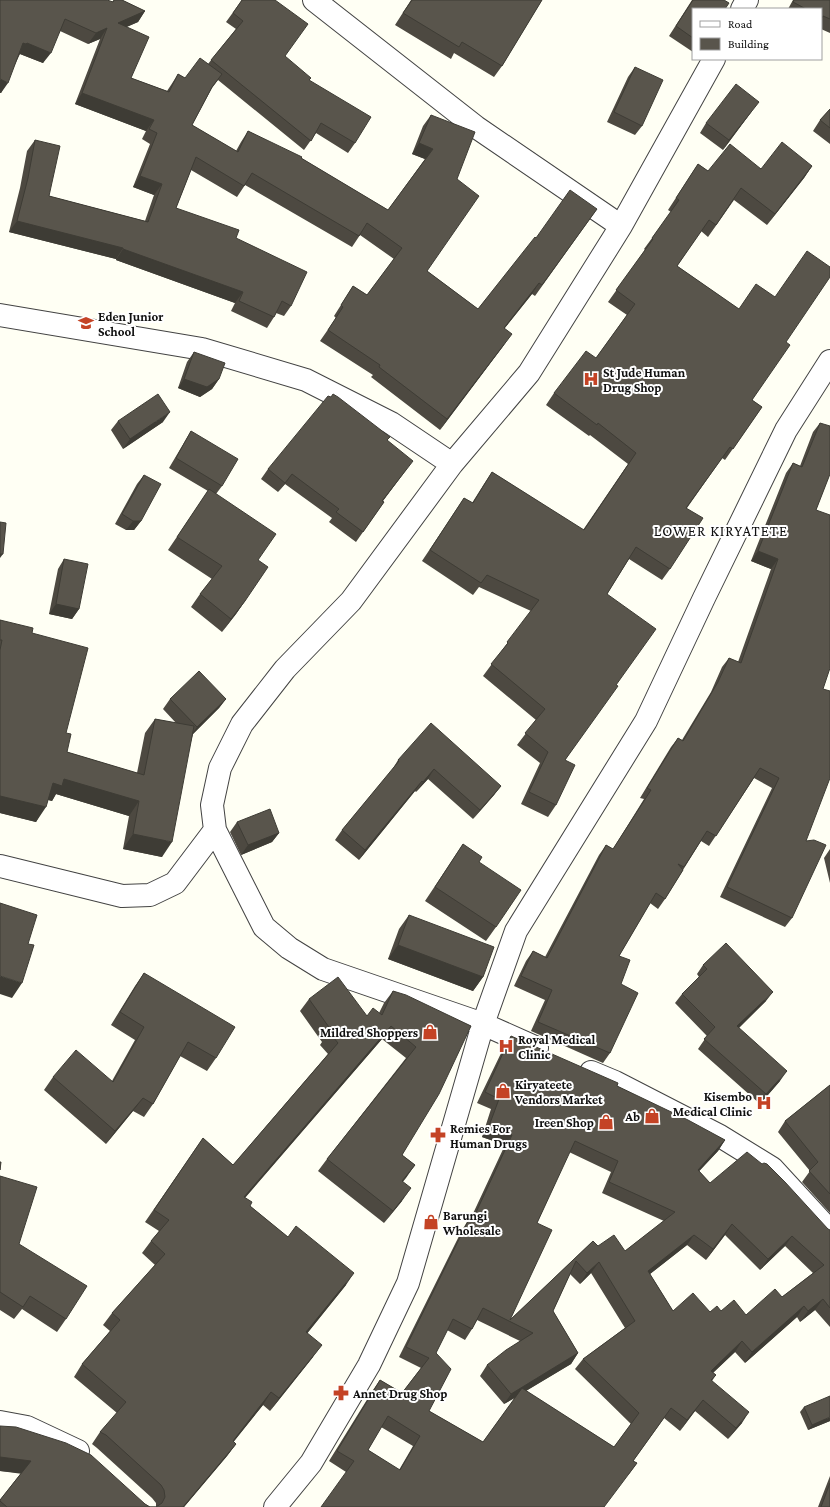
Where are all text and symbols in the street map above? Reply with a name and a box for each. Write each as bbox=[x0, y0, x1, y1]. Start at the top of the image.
legend bbox=[692, 8, 822, 60]
text: Road bbox=[728, 17, 753, 31]
text: Building bbox=[728, 37, 769, 51]
place label: Eden Junior School bbox=[98, 309, 164, 339]
school or university icon: Eden Junior School bbox=[77, 314, 95, 332]
place label: St Jude Human Drug Shop bbox=[603, 365, 686, 395]
hospital icon: St Jude Human Drug Shop bbox=[582, 370, 600, 388]
district label: LOWER KIRYATETE bbox=[654, 523, 788, 539]
shop icon: Mildred Shoppers bbox=[421, 1023, 439, 1041]
place label: Mildred Shoppers bbox=[320, 1025, 418, 1040]
place label: Royal Medical Clinic bbox=[518, 1032, 596, 1062]
hospital icon: Royal Medical Clinic bbox=[497, 1037, 515, 1055]
place label: Kiryateete Vendors Market bbox=[514, 1077, 603, 1107]
shop icon: Kiryateete Vendors Market bbox=[494, 1082, 512, 1100]
place label: Kisembo Medical Clinic bbox=[673, 1089, 752, 1119]
hospital icon: Kisembo Medical Clinic bbox=[755, 1094, 773, 1112]
shop icon: Ab bbox=[643, 1107, 661, 1125]
place label: Ab bbox=[624, 1109, 640, 1124]
shop icon: Ireen Shop bbox=[597, 1113, 615, 1131]
place label: Ireen Shop bbox=[535, 1115, 594, 1130]
place label: Remies For Human Drugs bbox=[450, 1121, 527, 1151]
pharmacy icon: Remies For Human Drugs bbox=[429, 1126, 447, 1144]
place label: Barungi Wholesale bbox=[442, 1208, 501, 1238]
shop icon: Barungi Wholesale bbox=[422, 1213, 440, 1231]
pharmacy icon: Annet Drug Shop bbox=[332, 1384, 350, 1402]
place label: Annet Drug Shop bbox=[352, 1386, 447, 1401]

